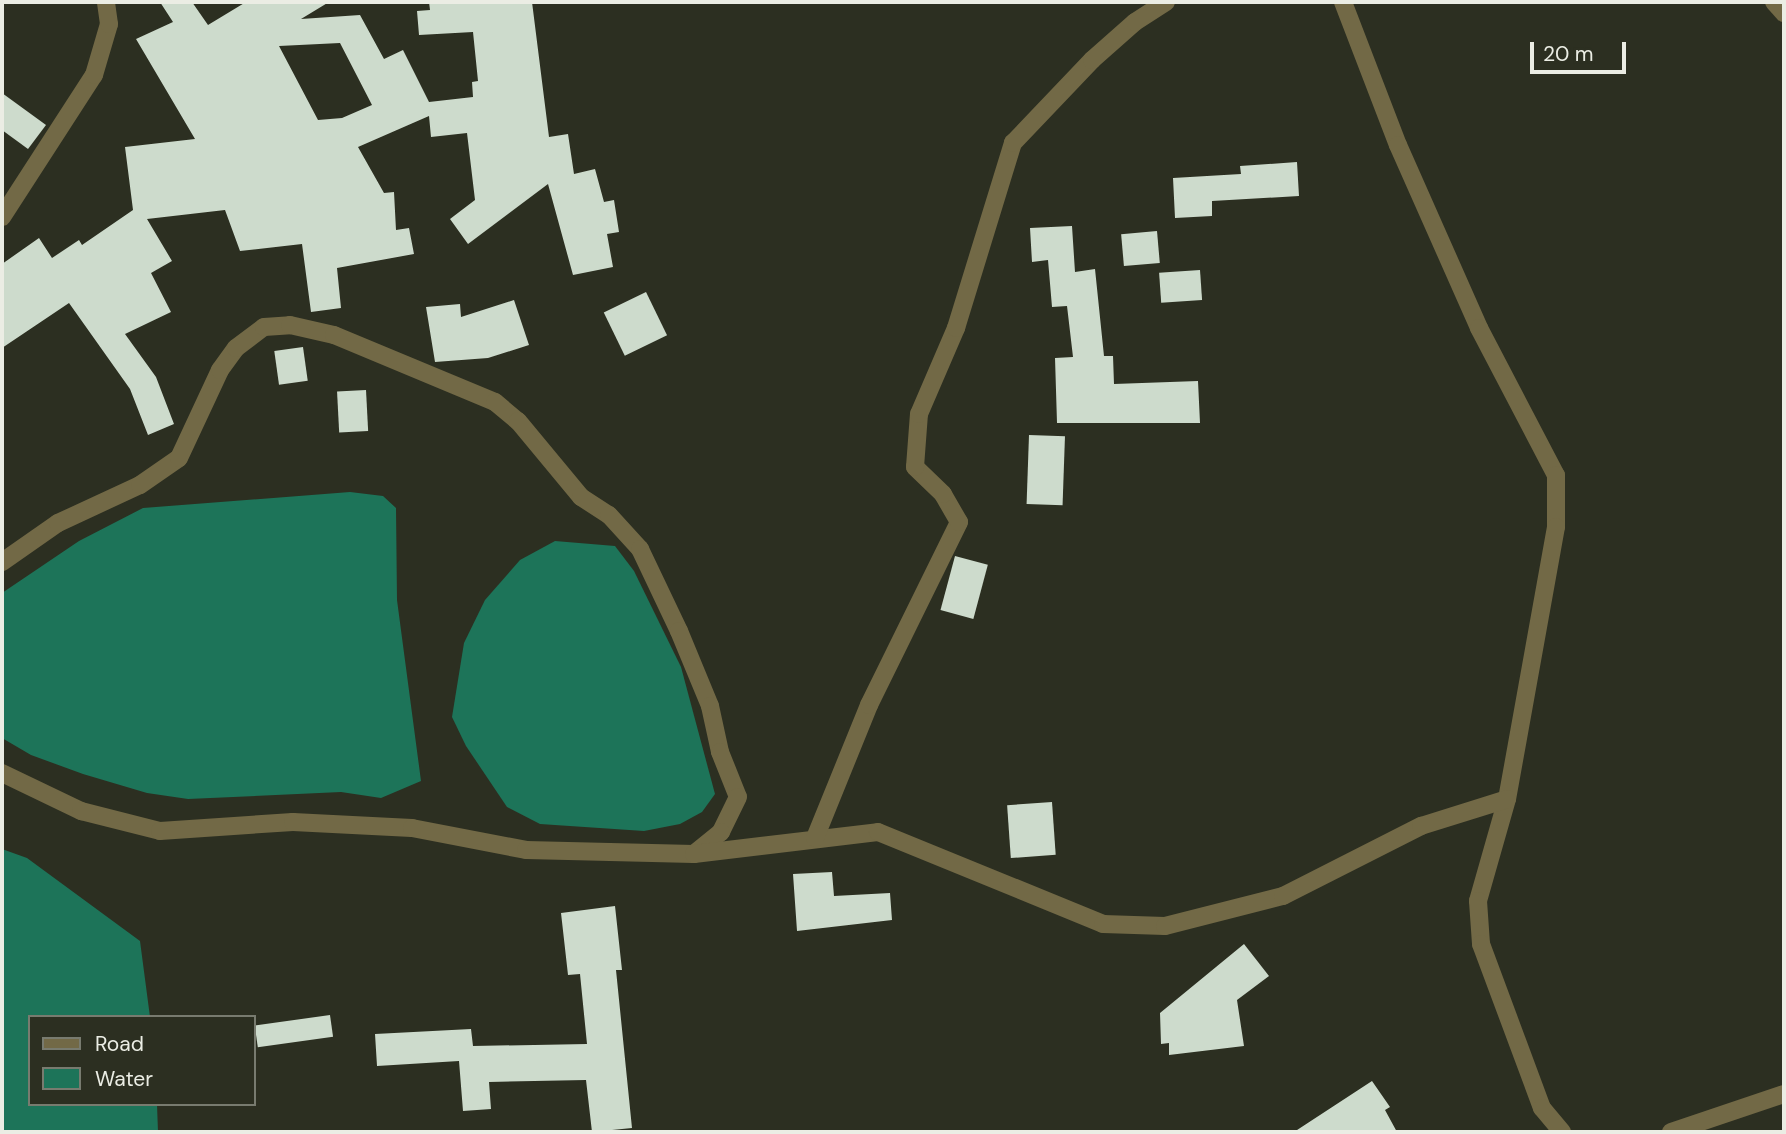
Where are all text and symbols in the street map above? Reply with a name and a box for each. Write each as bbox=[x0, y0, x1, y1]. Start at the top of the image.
scale bar bbox=[1534, 28, 1630, 72]
text: 20 m bbox=[1543, 40, 1594, 68]
legend bbox=[28, 1015, 256, 1106]
text: Road bbox=[95, 1030, 144, 1058]
text: Water bbox=[95, 1065, 153, 1093]

